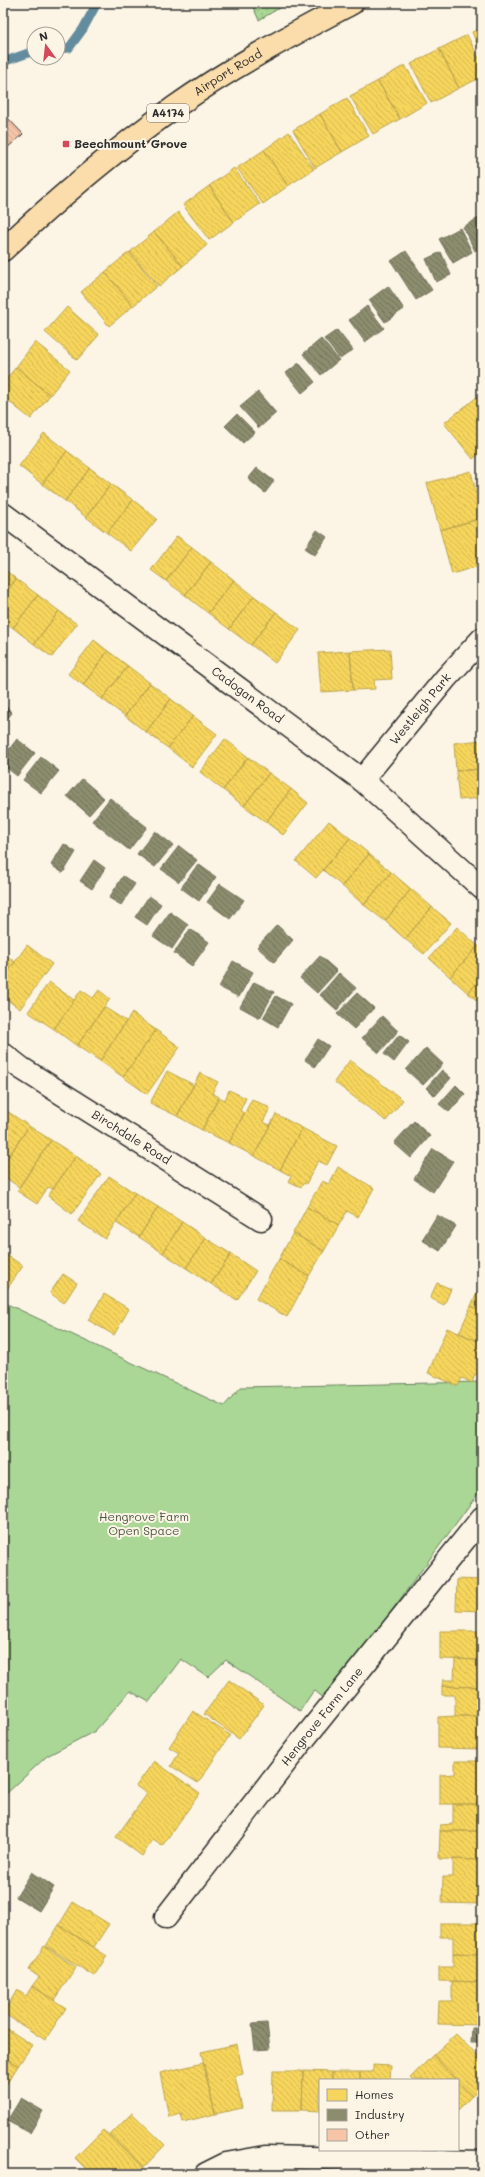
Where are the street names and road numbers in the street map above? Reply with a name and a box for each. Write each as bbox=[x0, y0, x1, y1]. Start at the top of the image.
street label: Airport Road bbox=[190, 44, 265, 99]
road number: A4174 bbox=[147, 104, 189, 122]
street label: Cadogan Road bbox=[209, 662, 287, 726]
street label: Westleigh Park bbox=[386, 669, 454, 747]
street label: Birchdale Road bbox=[89, 1106, 175, 1168]
street label: Hengrove Farm Lane bbox=[277, 1663, 366, 1769]

